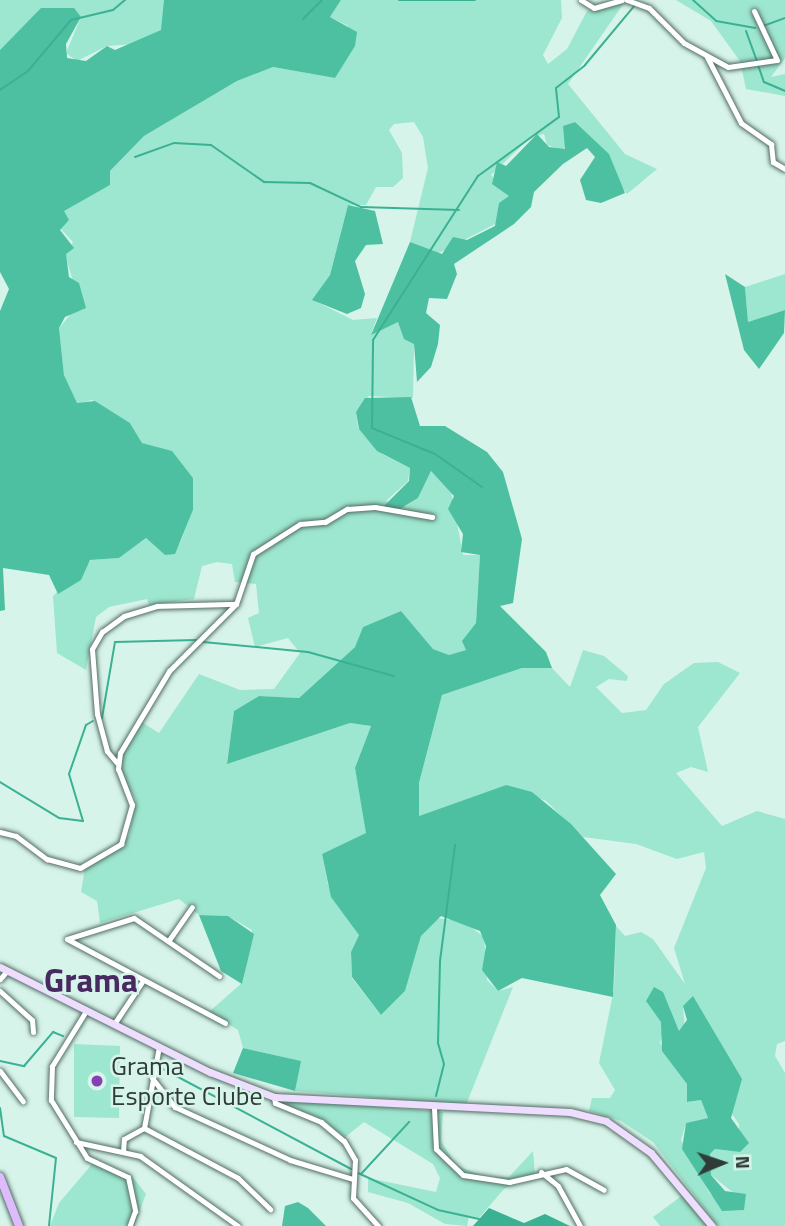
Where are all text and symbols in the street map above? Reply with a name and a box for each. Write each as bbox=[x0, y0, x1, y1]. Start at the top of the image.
district label: Grama bbox=[44, 961, 138, 1001]
place label: Grama Esporte Clube bbox=[111, 1050, 263, 1112]
marker: Grama Esporte Clube bbox=[89, 1073, 105, 1089]
north arrow bbox=[687, 1128, 757, 1198]
text: N bbox=[729, 1155, 758, 1169]

